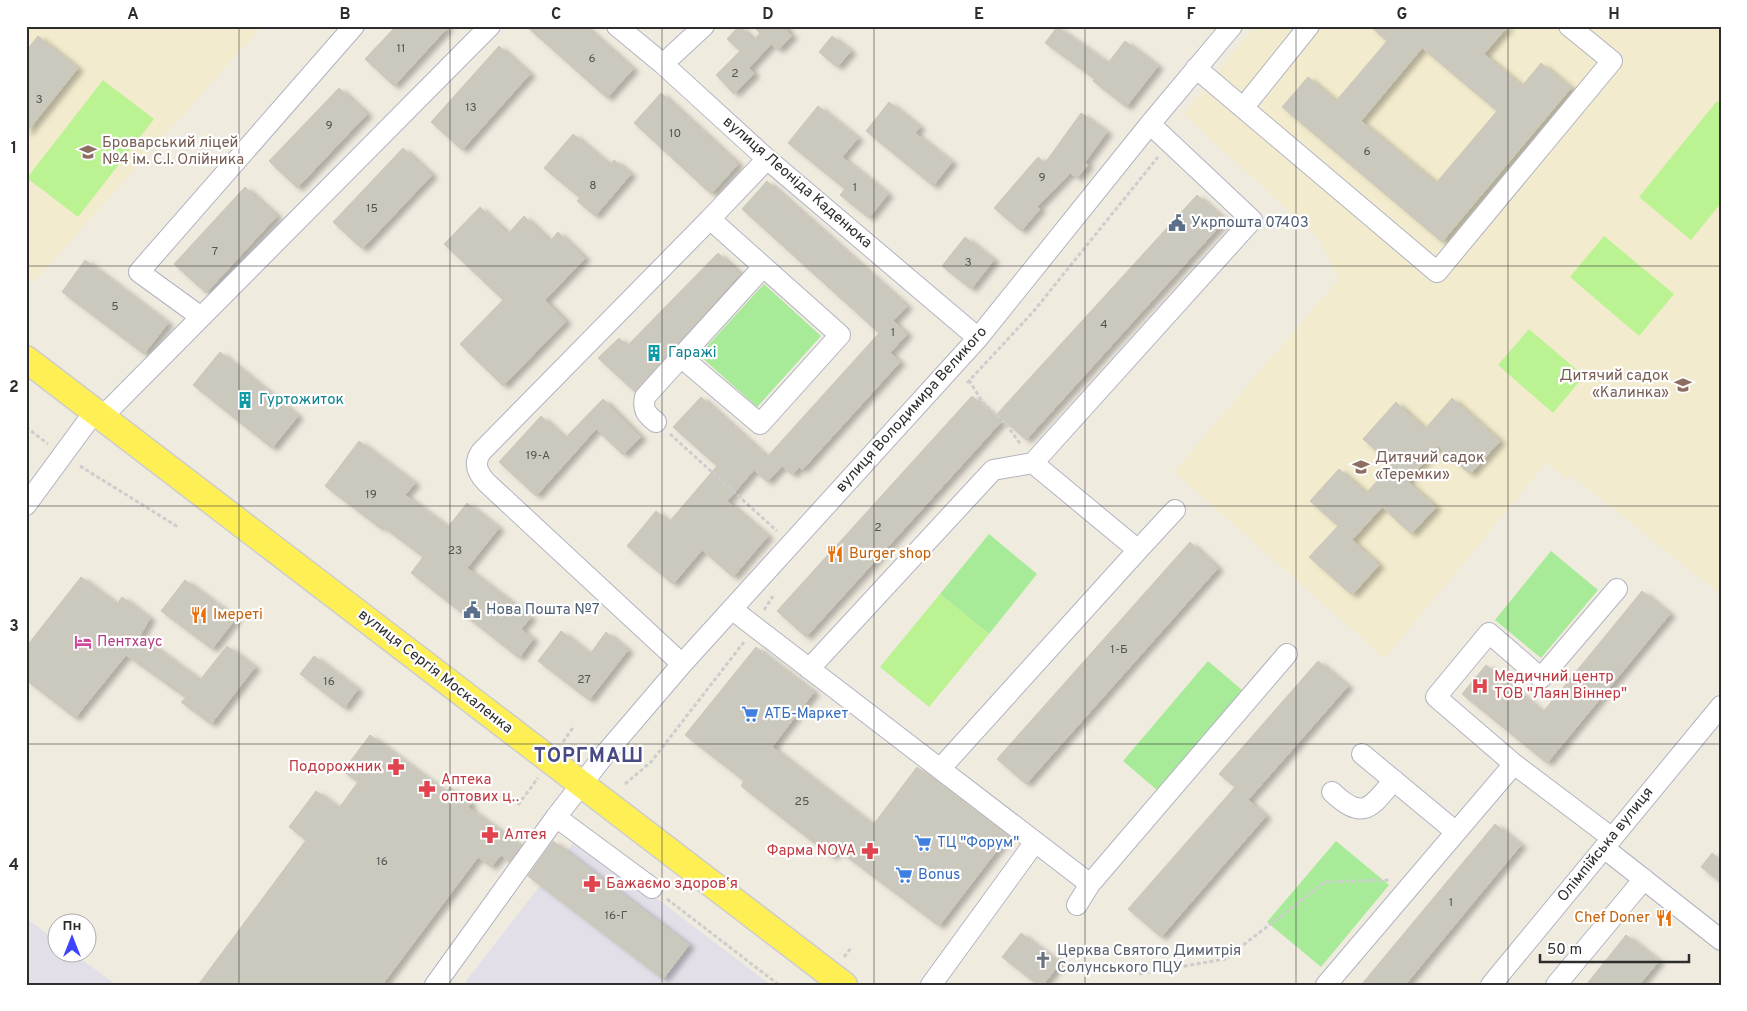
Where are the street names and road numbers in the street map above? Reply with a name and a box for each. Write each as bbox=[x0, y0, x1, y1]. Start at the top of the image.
street label: вулиця Леоніда Каденюка bbox=[718, 113, 876, 253]
street label: вулиця Володимира Великого bbox=[832, 323, 992, 497]
street label: вулиця Сергія Москаленка bbox=[354, 606, 516, 738]
street label: Олімпійська вулиця bbox=[1554, 784, 1658, 906]

